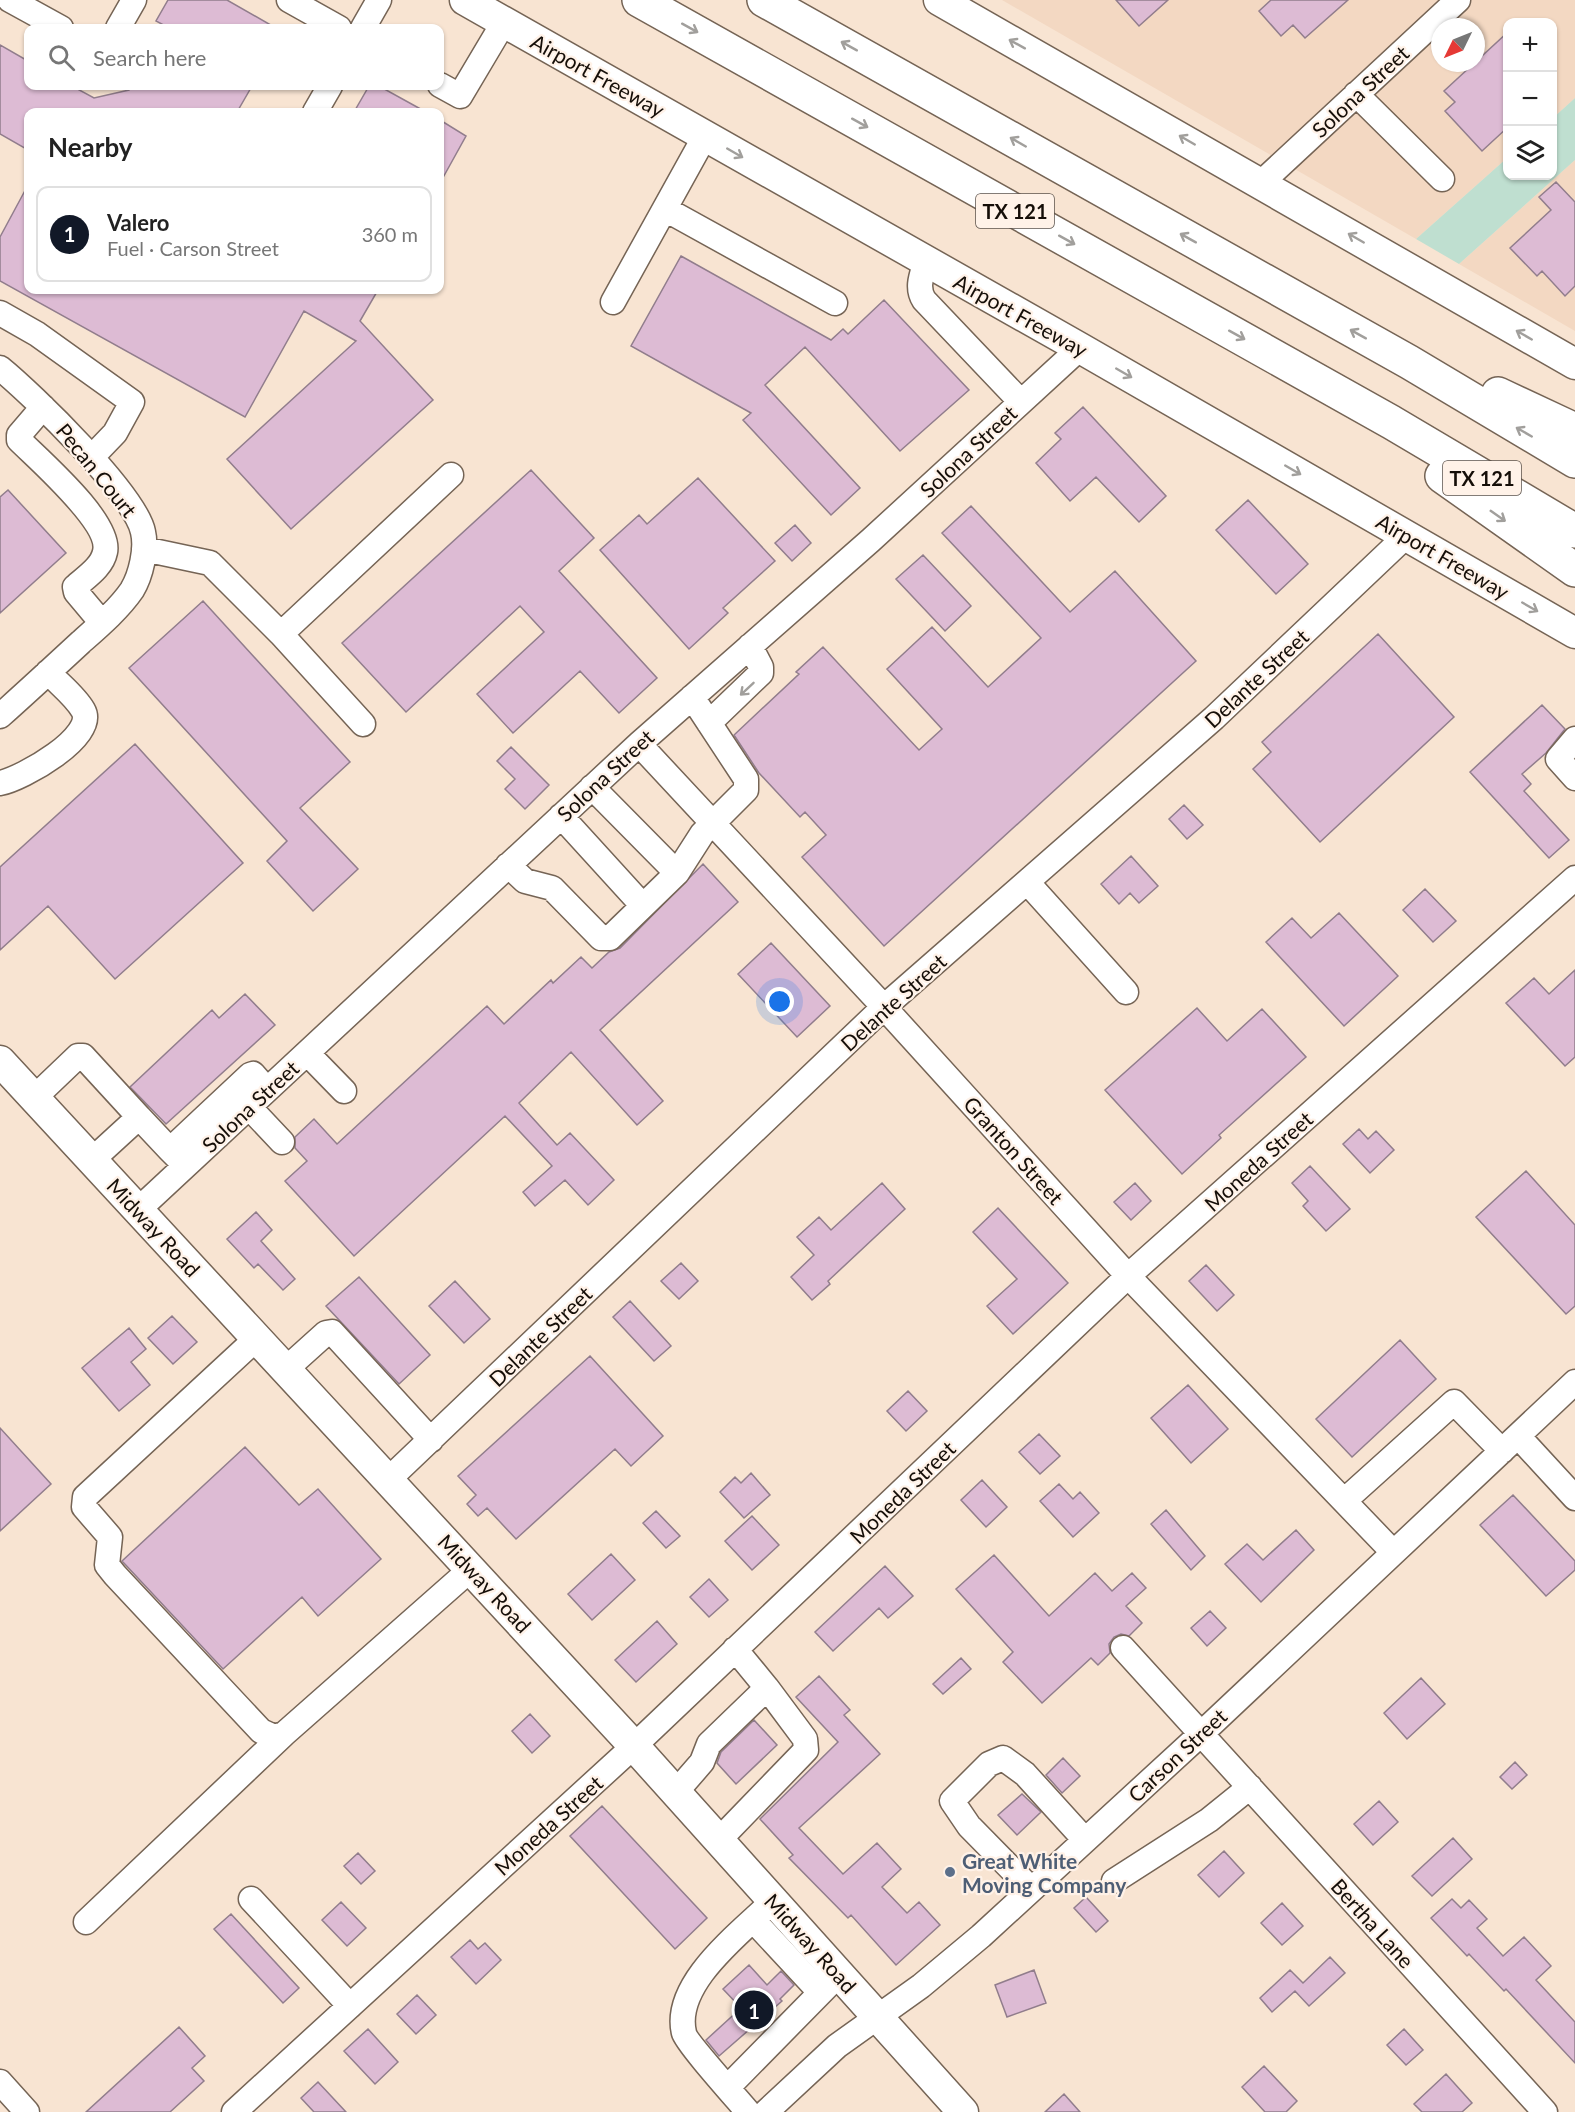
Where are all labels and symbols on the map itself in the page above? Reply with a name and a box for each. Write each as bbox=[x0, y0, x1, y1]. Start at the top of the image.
north arrow bbox=[1431, 18, 1485, 72]
one-way arrow bbox=[681, 22, 698, 34]
street label: Airport Freeway bbox=[527, 28, 669, 122]
one-way arrow bbox=[1009, 38, 1026, 50]
one-way arrow bbox=[841, 40, 858, 52]
street label: Solona Street bbox=[1307, 40, 1414, 142]
one-way arrow bbox=[851, 117, 868, 129]
one-way arrow bbox=[1179, 134, 1196, 146]
one-way arrow bbox=[1010, 136, 1027, 148]
one-way arrow bbox=[726, 147, 743, 159]
road number: TX 121 bbox=[976, 194, 1054, 228]
one-way arrow bbox=[1347, 231, 1364, 243]
one-way arrow bbox=[1180, 232, 1197, 244]
one-way arrow bbox=[1058, 234, 1075, 246]
street label: Airport Freeway bbox=[950, 268, 1092, 362]
one-way arrow bbox=[1350, 328, 1367, 340]
one-way arrow bbox=[1516, 329, 1533, 341]
one-way arrow bbox=[1227, 330, 1245, 341]
one-way arrow bbox=[1115, 367, 1132, 379]
street label: Solona Street bbox=[915, 400, 1022, 502]
street label: Pecan Court bbox=[52, 418, 143, 522]
one-way arrow bbox=[1516, 425, 1533, 437]
road number: TX 121 bbox=[1443, 461, 1521, 495]
one-way arrow bbox=[1284, 464, 1301, 476]
street label: Airport Freeway bbox=[1372, 508, 1514, 604]
one-way arrow bbox=[1489, 510, 1506, 522]
one-way arrow bbox=[1521, 601, 1538, 613]
street label: Delante Street bbox=[1199, 623, 1314, 733]
one-way arrow bbox=[740, 682, 755, 696]
street label: Solona Street bbox=[552, 724, 659, 826]
street label: Delante Street bbox=[835, 948, 951, 1056]
your location bbox=[765, 987, 794, 1016]
street label: Solona Street bbox=[197, 1055, 304, 1157]
street label: Granton Street bbox=[959, 1091, 1069, 1209]
street label: Moneda Street bbox=[1199, 1106, 1318, 1216]
street label: Midway Road bbox=[102, 1173, 206, 1281]
street label: Delante Street bbox=[483, 1280, 597, 1391]
street label: Moneda Street bbox=[844, 1435, 960, 1548]
street label: Midway Road bbox=[433, 1529, 537, 1637]
street label: Carson Street bbox=[1123, 1703, 1232, 1807]
street label: Moneda Street bbox=[489, 1770, 608, 1880]
place label: Great White Moving Company bbox=[962, 1848, 1127, 1897]
marker: Great White Moving Company bbox=[943, 1865, 957, 1879]
street label: Bertha Lane bbox=[1326, 1873, 1420, 1973]
street label: Midway Road bbox=[760, 1888, 862, 1998]
pin: 1 bbox=[734, 1988, 774, 2032]

